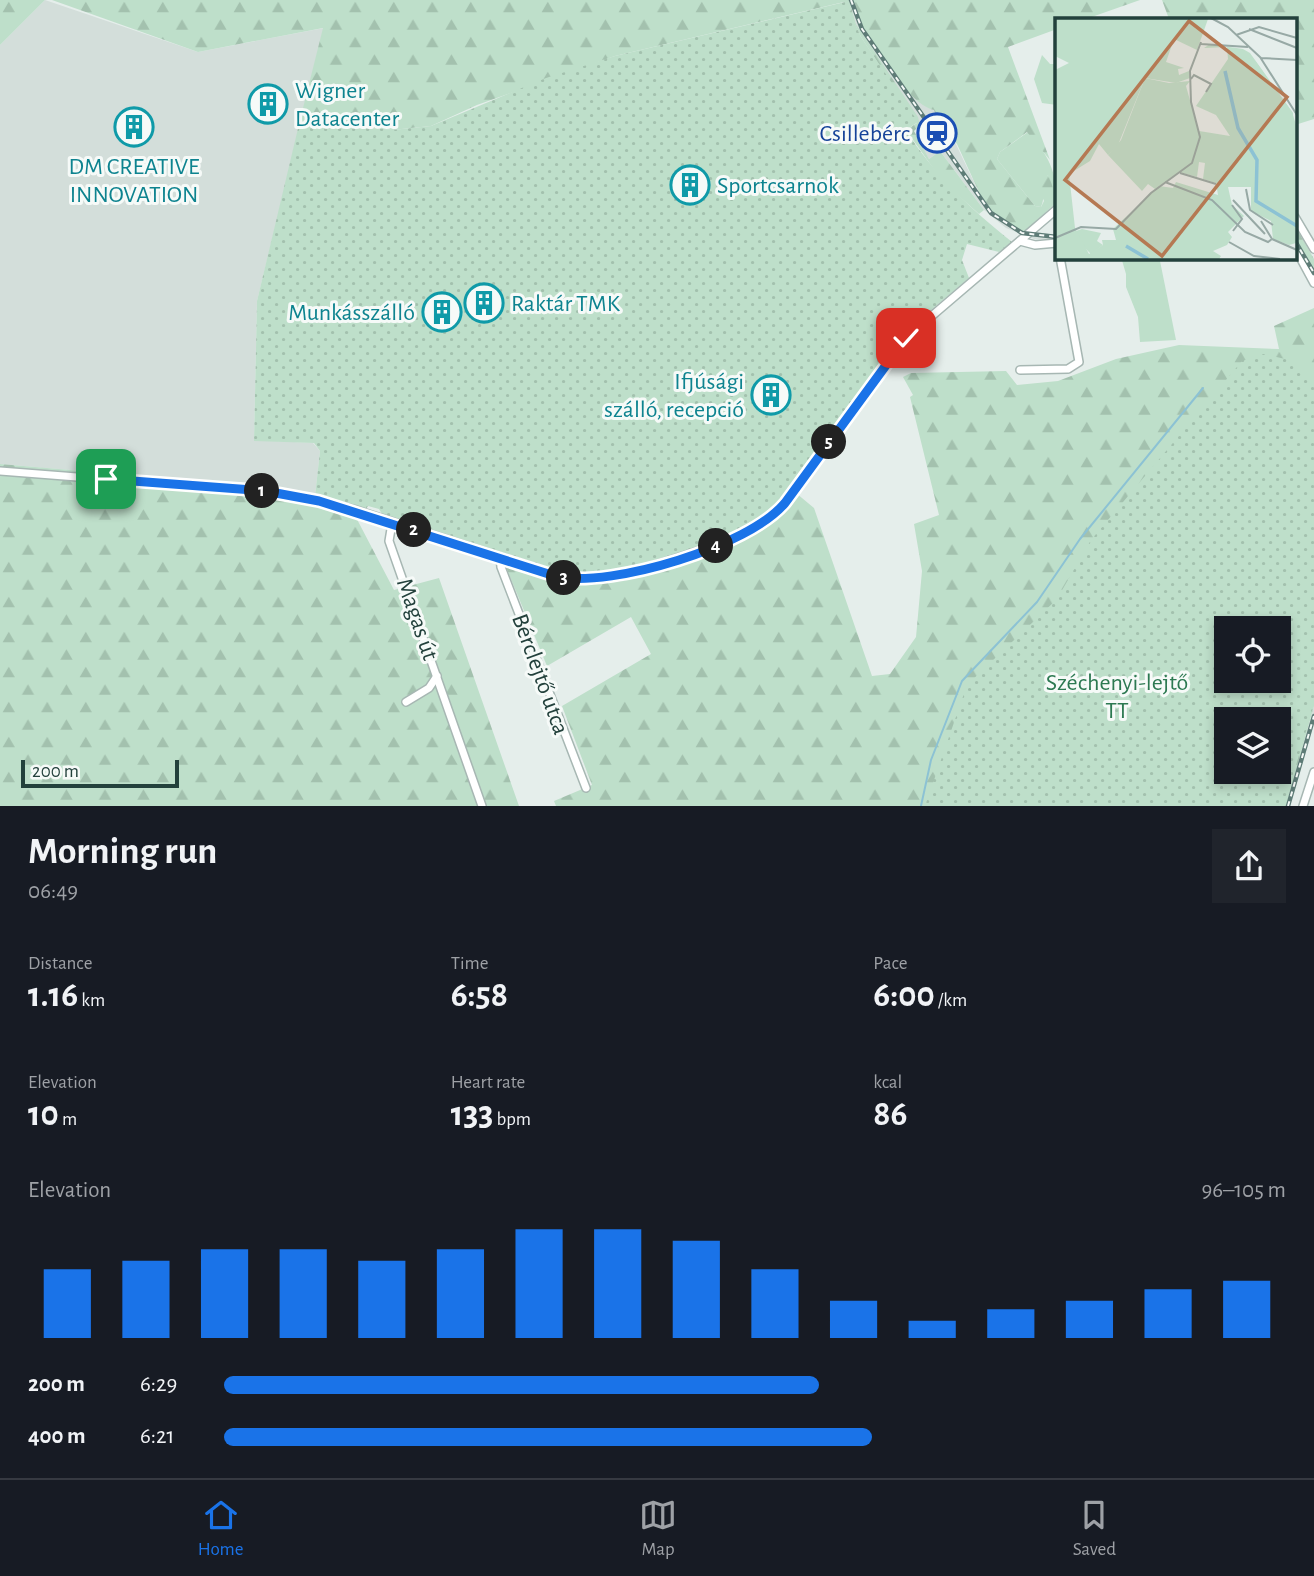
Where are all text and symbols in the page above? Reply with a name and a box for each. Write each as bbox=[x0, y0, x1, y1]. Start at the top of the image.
inset map bbox=[1055, 18, 1296, 259]
place label: Wigner Datacenter bbox=[295, 79, 399, 131]
building icon: Wigner Datacenter bbox=[247, 83, 289, 125]
building icon: DM CREATIVE INNOVATION bbox=[113, 106, 155, 148]
station icon: Csillebérc bbox=[916, 112, 958, 154]
place label: Csillebérc bbox=[820, 122, 910, 146]
place label: DM CREATIVE INNOVATION bbox=[68, 155, 200, 207]
building icon: Sportcsarnok bbox=[669, 164, 711, 206]
place label: Sportcsarnok bbox=[717, 174, 839, 198]
building icon: Raktár TMK bbox=[463, 282, 505, 324]
building icon: Munkásszálló bbox=[421, 291, 463, 333]
place label: Raktár TMK bbox=[511, 292, 621, 316]
place label: Munkásszálló bbox=[288, 301, 415, 325]
pin bbox=[876, 308, 936, 368]
icon: check bbox=[887, 319, 925, 357]
place label: Ifjúsági szálló, recepció bbox=[604, 370, 744, 422]
building icon: Ifjúsági szálló, recepció bbox=[750, 374, 792, 416]
pin: 5 bbox=[812, 424, 846, 460]
text: 5 bbox=[824, 432, 833, 451]
pin bbox=[76, 449, 136, 509]
icon: arrive bbox=[87, 460, 125, 498]
pin: 1 bbox=[244, 474, 280, 508]
text: 1 bbox=[258, 481, 265, 500]
pin: 2 bbox=[396, 512, 432, 548]
text: 2 bbox=[409, 520, 418, 539]
pin: 4 bbox=[698, 528, 734, 564]
text: 4 bbox=[711, 536, 720, 555]
pin: 3 bbox=[546, 560, 582, 596]
text: 3 bbox=[559, 568, 568, 587]
street label: Magas út bbox=[392, 575, 442, 664]
street label: Bérclejtő utca bbox=[507, 611, 573, 738]
map controls bbox=[1214, 616, 1291, 784]
button: locate bbox=[1214, 616, 1291, 693]
park label: Széchenyi-lejtő TT bbox=[1046, 671, 1188, 723]
button: layers bbox=[1214, 707, 1291, 784]
scale bar bbox=[21, 757, 178, 789]
text: 200 m bbox=[32, 762, 79, 781]
button: share bbox=[1212, 829, 1286, 903]
text: Morning run bbox=[28, 833, 217, 871]
text: 06:49 bbox=[28, 880, 78, 903]
text: Distance bbox=[28, 954, 92, 973]
text: Time bbox=[451, 954, 489, 973]
text: Pace bbox=[873, 954, 908, 973]
text: 1.16 bbox=[28, 978, 78, 1013]
text: 6:58 bbox=[451, 978, 508, 1013]
text: 6:00 bbox=[873, 978, 935, 1013]
text: km bbox=[78, 991, 105, 1010]
text: /km bbox=[935, 991, 967, 1010]
text: Elevation bbox=[28, 1073, 97, 1092]
text: Heart rate bbox=[451, 1073, 525, 1092]
text: kcal bbox=[873, 1073, 902, 1092]
text: 10 bbox=[28, 1097, 59, 1132]
text: 133 bbox=[451, 1097, 493, 1132]
text: 86 bbox=[873, 1097, 908, 1132]
text: m bbox=[59, 1110, 77, 1129]
text: bpm bbox=[493, 1110, 531, 1129]
text: Elevation bbox=[28, 1179, 111, 1202]
text: 96–105 m bbox=[1202, 1179, 1286, 1202]
text: 200 m bbox=[28, 1373, 85, 1396]
text: 6:29 bbox=[140, 1373, 177, 1396]
text: 400 m bbox=[28, 1425, 86, 1448]
text: 6:21 bbox=[140, 1425, 174, 1448]
tab: Home bbox=[198, 1496, 244, 1561]
tab: Map bbox=[639, 1496, 677, 1561]
tab: Saved bbox=[1073, 1496, 1116, 1561]

